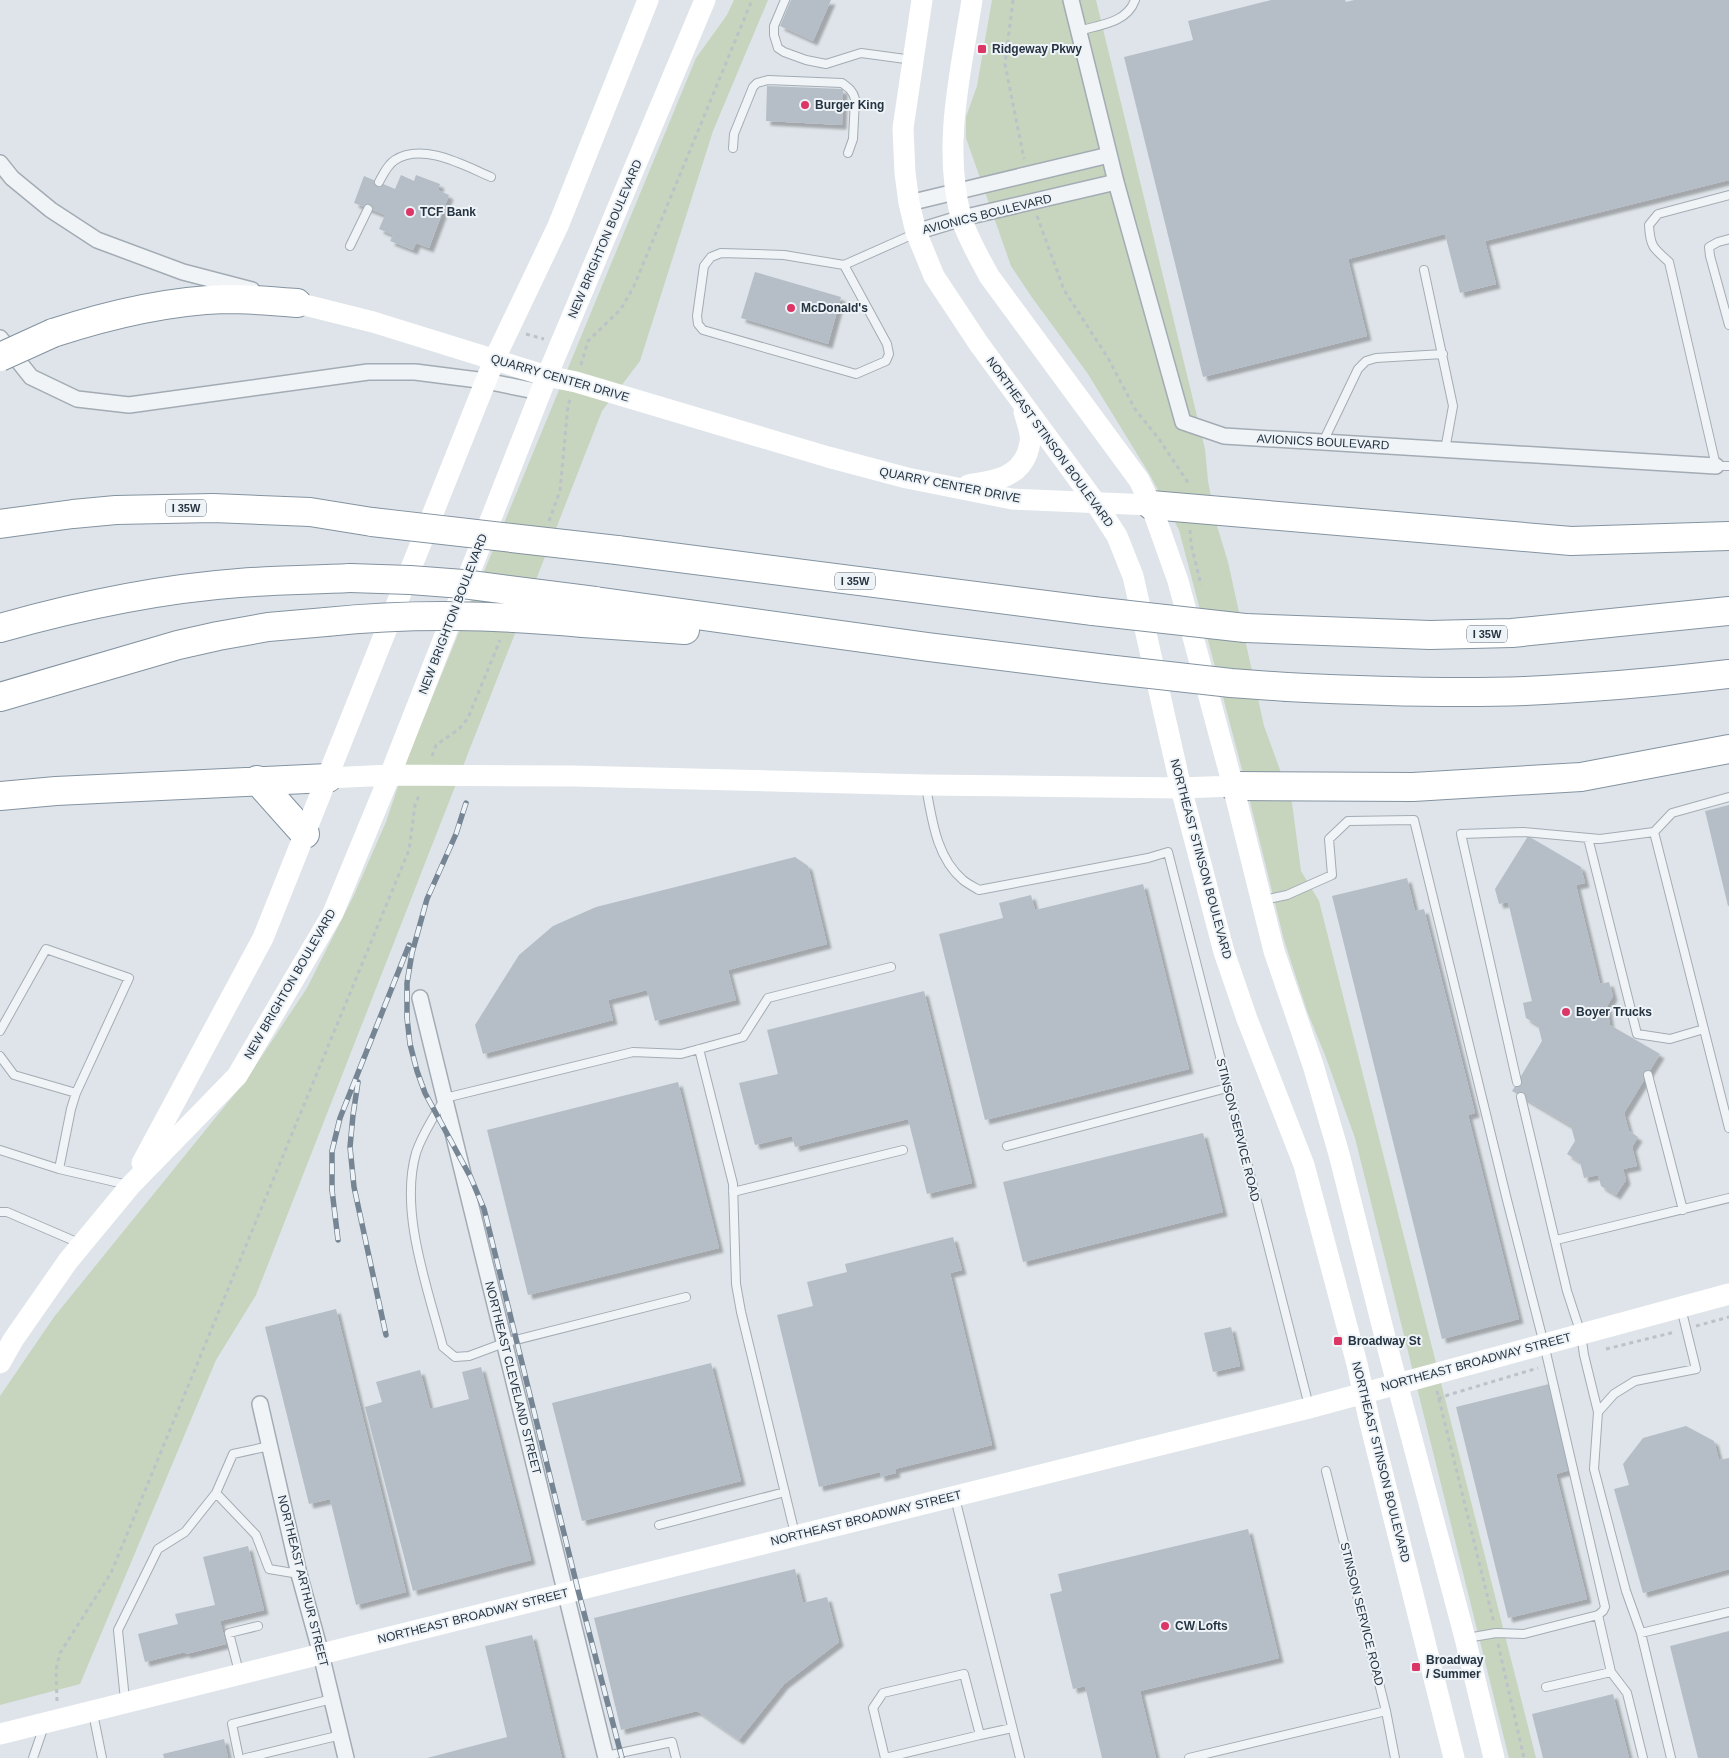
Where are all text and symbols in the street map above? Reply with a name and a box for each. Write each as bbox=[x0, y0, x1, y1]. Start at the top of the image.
place label: Ridgeway Pkwy bbox=[992, 42, 1082, 56]
marker: Ridgeway Pkwy bbox=[976, 43, 988, 55]
place label: Burger King bbox=[815, 98, 884, 112]
marker: Burger King bbox=[799, 99, 811, 111]
street label: NEW BRIGHTON BOULEVARD bbox=[565, 157, 645, 320]
street label: AVIONICS BOULEVARD bbox=[921, 191, 1054, 237]
place label: TCF Bank bbox=[420, 205, 476, 219]
marker: TCF Bank bbox=[404, 206, 416, 218]
place label: McDonald's bbox=[801, 301, 868, 315]
marker: McDonald's bbox=[785, 302, 797, 314]
street label: QUARRY CENTER DRIVE bbox=[489, 351, 631, 405]
street label: NORTHEAST STINSON BOULEVARD bbox=[984, 354, 1117, 530]
street label: AVIONICS BOULEVARD bbox=[1256, 432, 1390, 452]
street label: QUARRY CENTER DRIVE bbox=[878, 464, 1022, 506]
road number: I 35W bbox=[166, 499, 206, 516]
street label: NEW BRIGHTON BOULEVARD bbox=[416, 531, 490, 696]
road number: I 35W bbox=[835, 572, 875, 590]
road number: I 35W bbox=[1467, 626, 1507, 642]
street label: NORTHEAST STINSON BOULEVARD bbox=[1167, 757, 1235, 961]
street label: NEW BRIGHTON BOULEVARD bbox=[241, 906, 339, 1062]
place label: Boyer Trucks bbox=[1576, 1005, 1652, 1019]
marker: Boyer Trucks bbox=[1560, 1006, 1572, 1018]
street label: STINSON SERVICE ROAD bbox=[1213, 1057, 1263, 1203]
street label: NORTHEAST CLEVELAND STREET bbox=[482, 1280, 544, 1477]
street label: NORTHEAST BROADWAY STREET bbox=[1380, 1330, 1573, 1394]
place label: Broadway St bbox=[1348, 1334, 1421, 1348]
marker: Broadway St bbox=[1332, 1335, 1344, 1347]
street label: NORTHEAST STINSON BOULEVARD bbox=[1349, 1360, 1413, 1564]
street label: NORTHEAST BROADWAY STREET bbox=[769, 1487, 963, 1549]
street label: NORTHEAST ARTHUR STREET bbox=[275, 1494, 331, 1669]
street label: STINSON SERVICE ROAD bbox=[1337, 1541, 1387, 1687]
street label: NORTHEAST BROADWAY STREET bbox=[376, 1585, 570, 1647]
place label: CW Lofts bbox=[1175, 1619, 1228, 1633]
marker: CW Lofts bbox=[1159, 1620, 1171, 1632]
place label: Broadway / Summer bbox=[1426, 1653, 1484, 1681]
marker: Broadway / Summer bbox=[1410, 1661, 1422, 1673]

